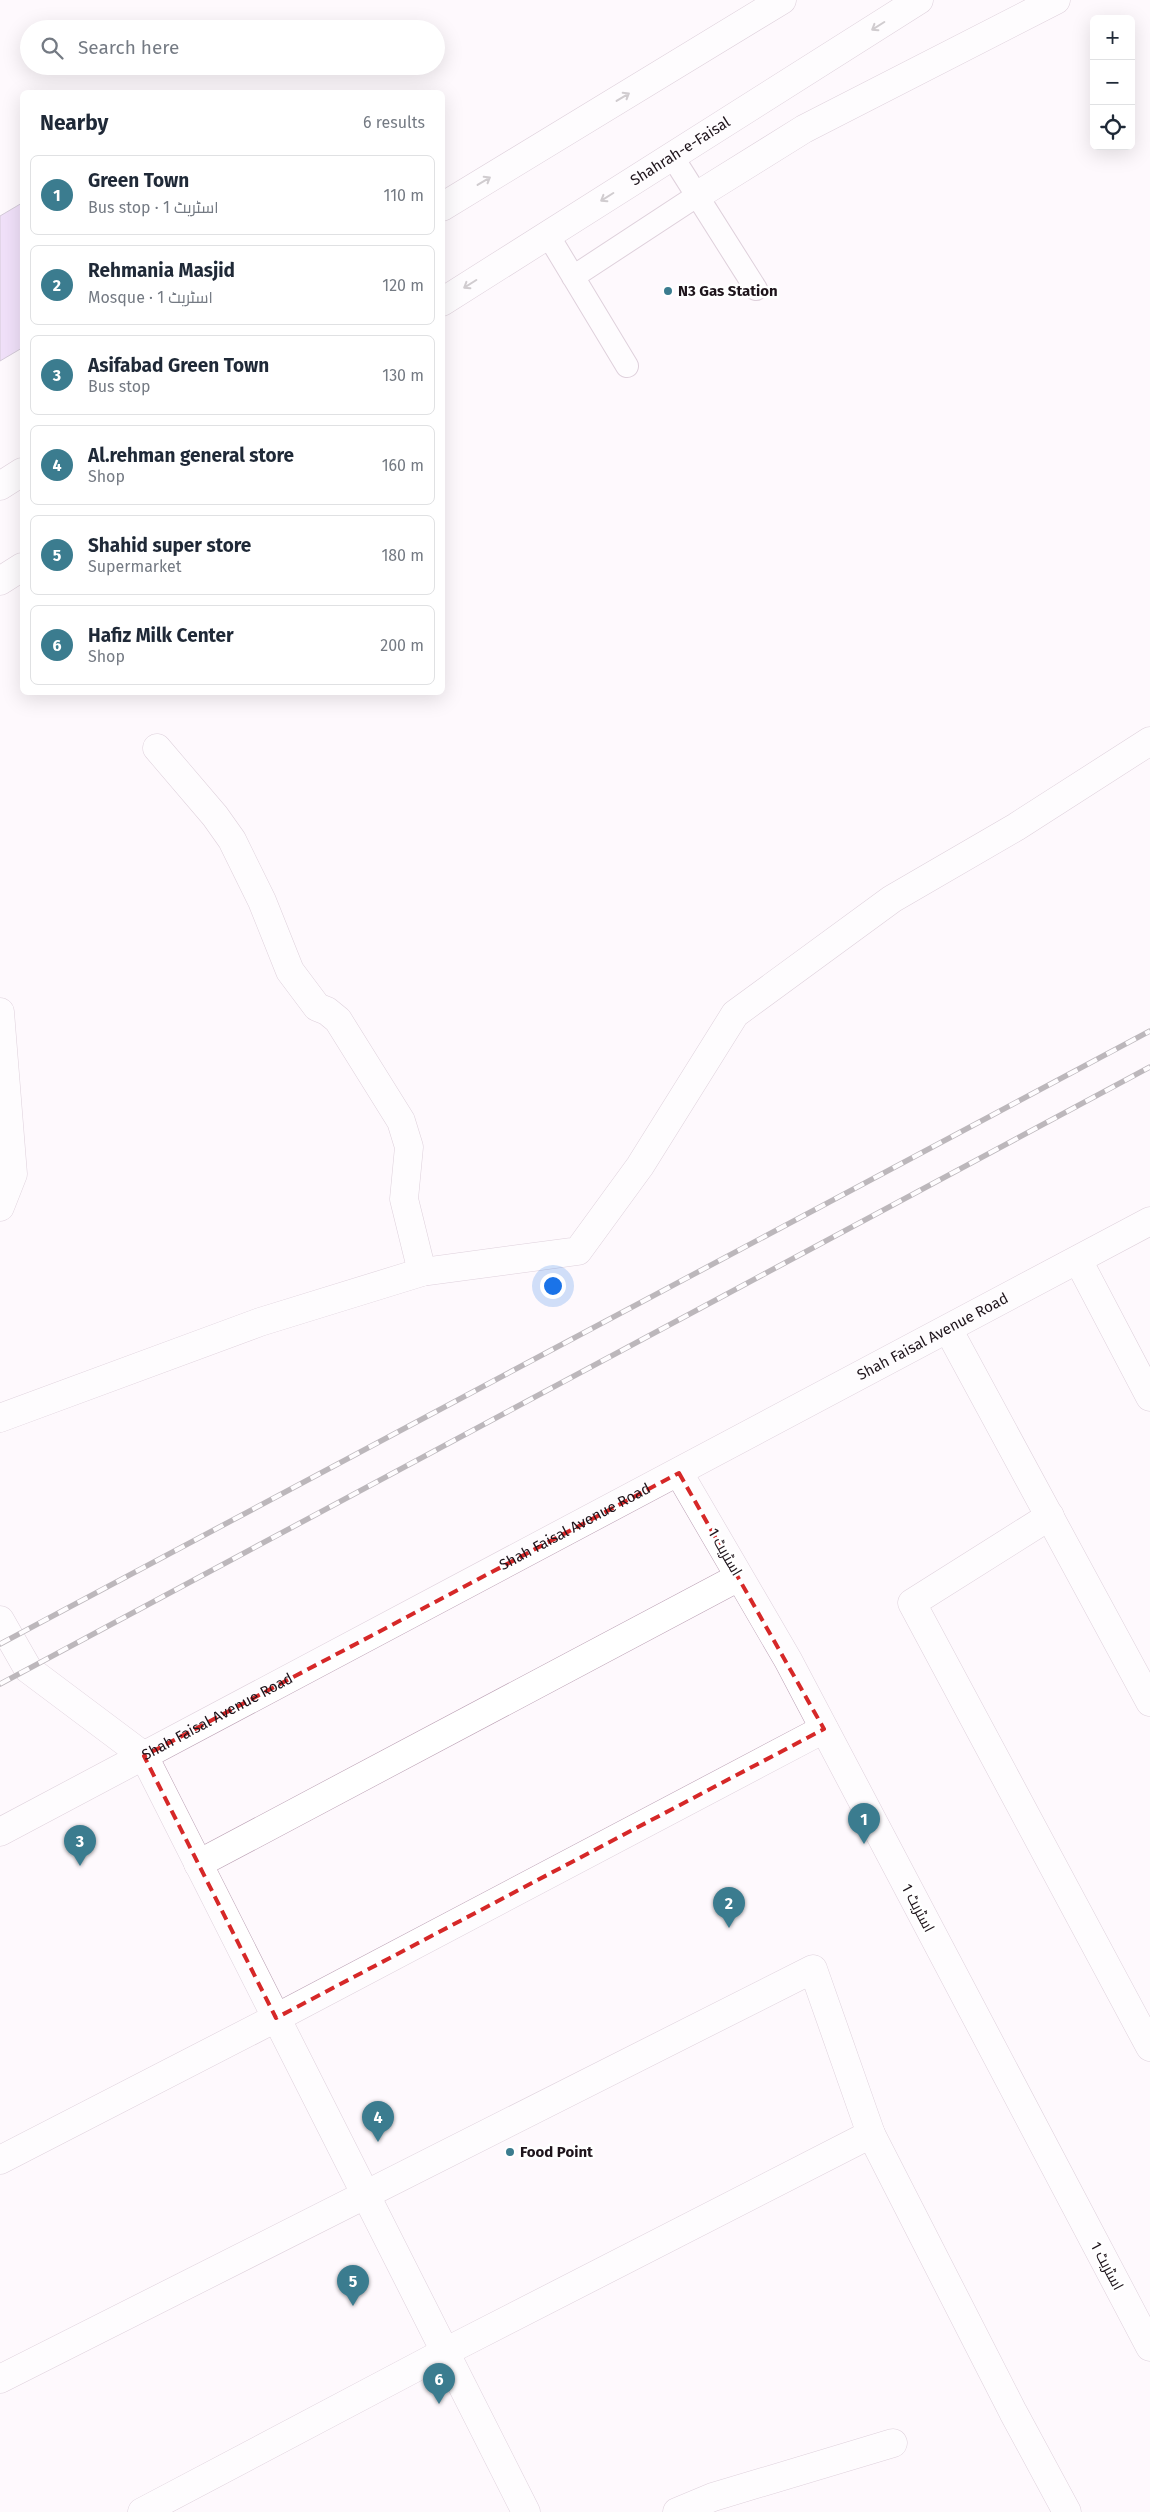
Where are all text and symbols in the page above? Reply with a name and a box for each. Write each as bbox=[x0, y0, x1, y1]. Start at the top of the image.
map controls bbox=[1090, 15, 1135, 150]
button: + bbox=[1090, 15, 1135, 60]
search box bbox=[20, 20, 445, 75]
one-way arrow bbox=[871, 21, 885, 31]
icon: search bbox=[38, 34, 66, 62]
text: Search here bbox=[78, 36, 179, 59]
button: − bbox=[1090, 60, 1135, 105]
one-way arrow bbox=[615, 91, 629, 101]
button: locate bbox=[1090, 105, 1135, 150]
text: Nearby bbox=[40, 110, 108, 136]
text: 6 results bbox=[363, 113, 425, 132]
street label: Shahrah-e-Faisal bbox=[627, 113, 734, 189]
text: Green Town bbox=[88, 169, 189, 192]
one-way arrow bbox=[477, 176, 491, 186]
text: 1 bbox=[53, 186, 61, 205]
text: 110 m bbox=[383, 186, 424, 205]
one-way arrow bbox=[601, 192, 615, 202]
text: Bus stop · اسٹریٹ 1 bbox=[88, 198, 219, 217]
text: Rehmania Masjid bbox=[88, 259, 235, 282]
text: 2 bbox=[53, 276, 61, 295]
text: 120 m bbox=[382, 276, 424, 295]
one-way arrow bbox=[464, 279, 478, 289]
place label: N3 Gas Station bbox=[678, 282, 778, 300]
marker: N3 Gas Station bbox=[662, 285, 674, 297]
text: Mosque · اسٹریٹ 1 bbox=[88, 288, 213, 307]
text: Asifabad Green Town bbox=[88, 354, 269, 377]
text: 3 bbox=[53, 366, 61, 385]
text: 130 m bbox=[382, 366, 424, 385]
text: Bus stop bbox=[88, 377, 151, 396]
text: Al.rehman general store bbox=[88, 444, 294, 467]
text: 4 bbox=[52, 456, 62, 475]
text: 160 m bbox=[382, 456, 424, 475]
text: Shop bbox=[88, 467, 125, 486]
text: Shahid super store bbox=[88, 534, 251, 557]
text: 5 bbox=[53, 546, 61, 565]
text: 180 m bbox=[381, 546, 424, 565]
text: Supermarket bbox=[88, 557, 182, 576]
text: Hafiz Milk Center bbox=[88, 624, 234, 647]
text: 6 bbox=[52, 636, 62, 655]
text: 200 m bbox=[380, 636, 424, 655]
text: Shop bbox=[88, 647, 125, 666]
your location bbox=[540, 1273, 566, 1299]
street label: Shah Faisal Avenue Road bbox=[854, 1289, 1011, 1384]
street label: Shah Faisal Avenue Road bbox=[496, 1479, 654, 1574]
street label: اسٹریٹ 1 bbox=[704, 1525, 746, 1579]
street label: Shah Faisal Avenue Road bbox=[139, 1669, 296, 1764]
pin: 1 bbox=[848, 1803, 880, 1844]
pin: 3 bbox=[64, 1825, 96, 1866]
street label: اسٹریٹ 1 bbox=[898, 1881, 938, 1935]
pin: 2 bbox=[713, 1887, 745, 1928]
pin: 4 bbox=[362, 2101, 394, 2142]
place label: Food Point bbox=[520, 2143, 593, 2161]
marker: Food Point bbox=[504, 2146, 516, 2158]
street label: اسٹریٹ 1 bbox=[1087, 2239, 1127, 2293]
pin: 5 bbox=[337, 2265, 369, 2306]
pin: 6 bbox=[423, 2363, 455, 2404]

